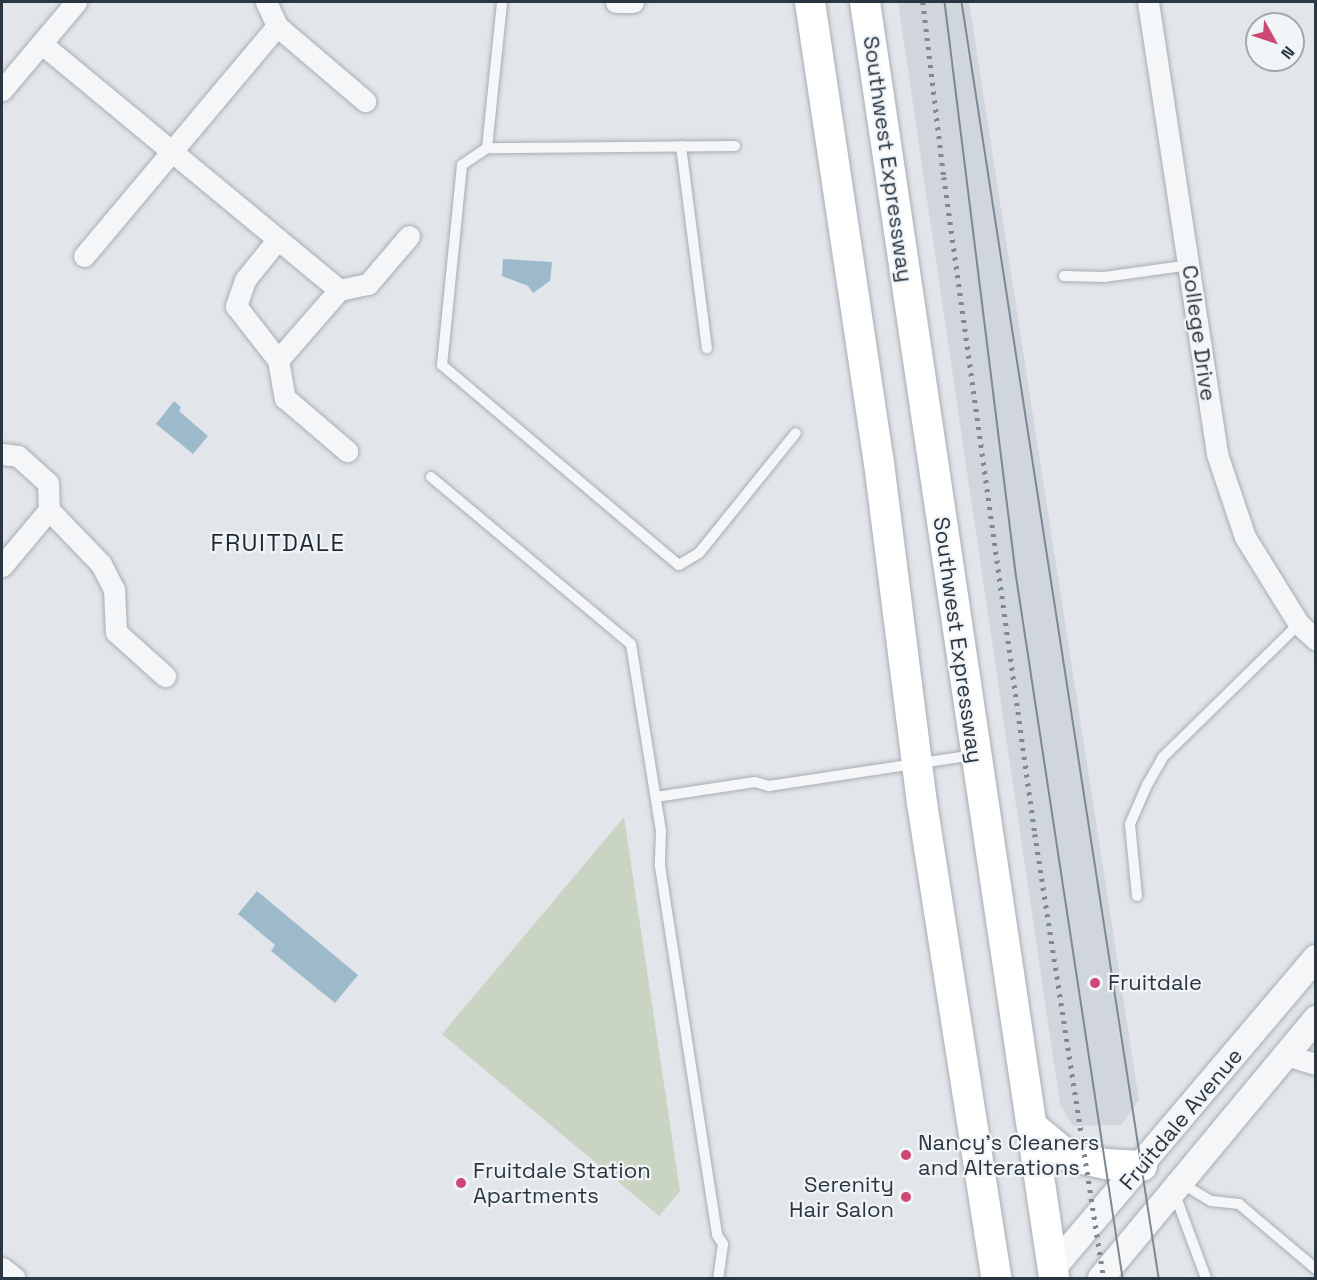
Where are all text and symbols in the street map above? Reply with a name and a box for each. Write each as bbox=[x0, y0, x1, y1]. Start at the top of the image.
north arrow bbox=[1245, 12, 1305, 72]
street label: Southwest Expressway bbox=[858, 34, 918, 284]
text: N bbox=[1276, 42, 1299, 63]
street label: College Drive bbox=[1176, 263, 1222, 403]
street label: Southwest Expressway bbox=[928, 515, 988, 765]
district label: FRUITDALE bbox=[211, 529, 345, 557]
place label: Fruitdale bbox=[1108, 970, 1202, 996]
marker: Fruitdale bbox=[1086, 974, 1104, 992]
street label: Fruitdale Avenue bbox=[1114, 1043, 1248, 1195]
place label: Nancy's Cleaners and Alterations bbox=[918, 1129, 1099, 1180]
marker: Nancy's Cleaners and Alterations bbox=[899, 1148, 913, 1162]
place label: Fruitdale Station Apartments bbox=[473, 1157, 651, 1208]
place label: Serenity Hair Salon bbox=[789, 1171, 894, 1222]
marker: Fruitdale Station Apartments bbox=[454, 1176, 468, 1190]
marker: Serenity Hair Salon bbox=[899, 1190, 913, 1204]

